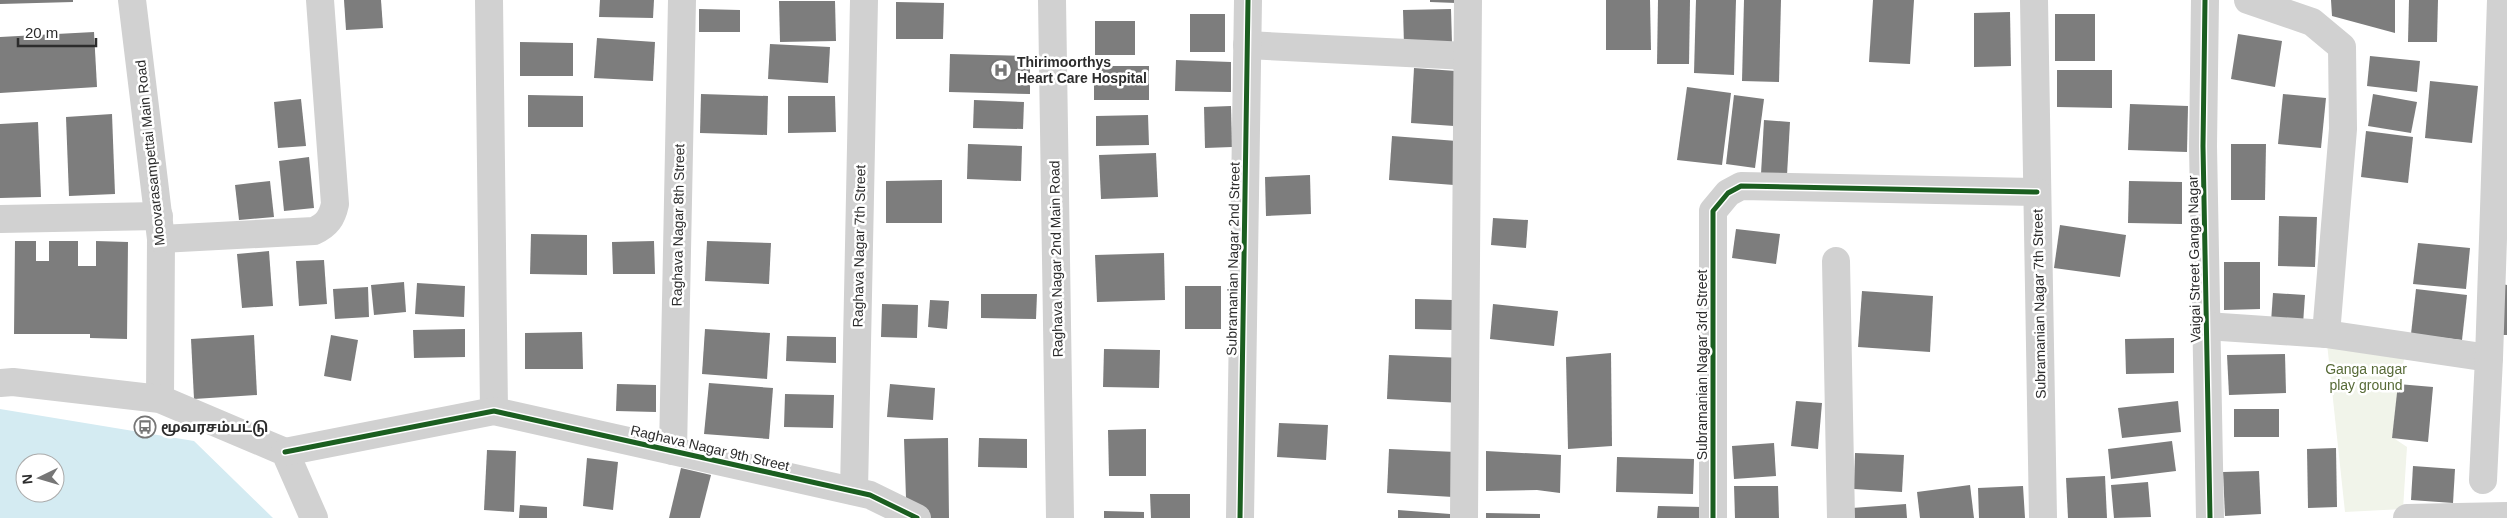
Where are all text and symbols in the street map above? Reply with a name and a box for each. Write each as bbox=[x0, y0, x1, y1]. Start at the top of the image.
scale bar bbox=[18, 15, 95, 47]
text: 20 m bbox=[25, 24, 58, 41]
place label: Thirimoorthys Heart Care Hospital bbox=[1017, 54, 1147, 86]
hospital icon: Thirimoorthys Heart Care Hospital bbox=[989, 58, 1013, 82]
street label: Moovarasampettai Main Road bbox=[132, 59, 168, 247]
street label: Raghava Nagar 8th Street bbox=[669, 143, 687, 306]
street label: Raghava Nagar 2nd Main Road bbox=[1046, 160, 1066, 358]
street label: Subramanian Nagar 2nd Street bbox=[1223, 162, 1243, 356]
street label: Raghava Nagar 7th Street bbox=[850, 164, 868, 327]
street label: Vaigai Street Ganga Nagar bbox=[2185, 175, 2203, 343]
street label: Subramanian Nagar 7th Street bbox=[2029, 209, 2049, 399]
street label: Subramanian Nagar 3rd Street bbox=[1694, 270, 1710, 460]
park label: Ganga nagar play ground bbox=[2325, 361, 2407, 393]
bus stop icon: மூவரசம்பட்டு bbox=[133, 415, 157, 439]
place label: மூவரசம்பட்டு bbox=[161, 419, 268, 437]
street label: Raghava Nagar 9th Street bbox=[629, 422, 791, 474]
north arrow bbox=[15, 453, 65, 503]
text: N bbox=[19, 473, 35, 485]

